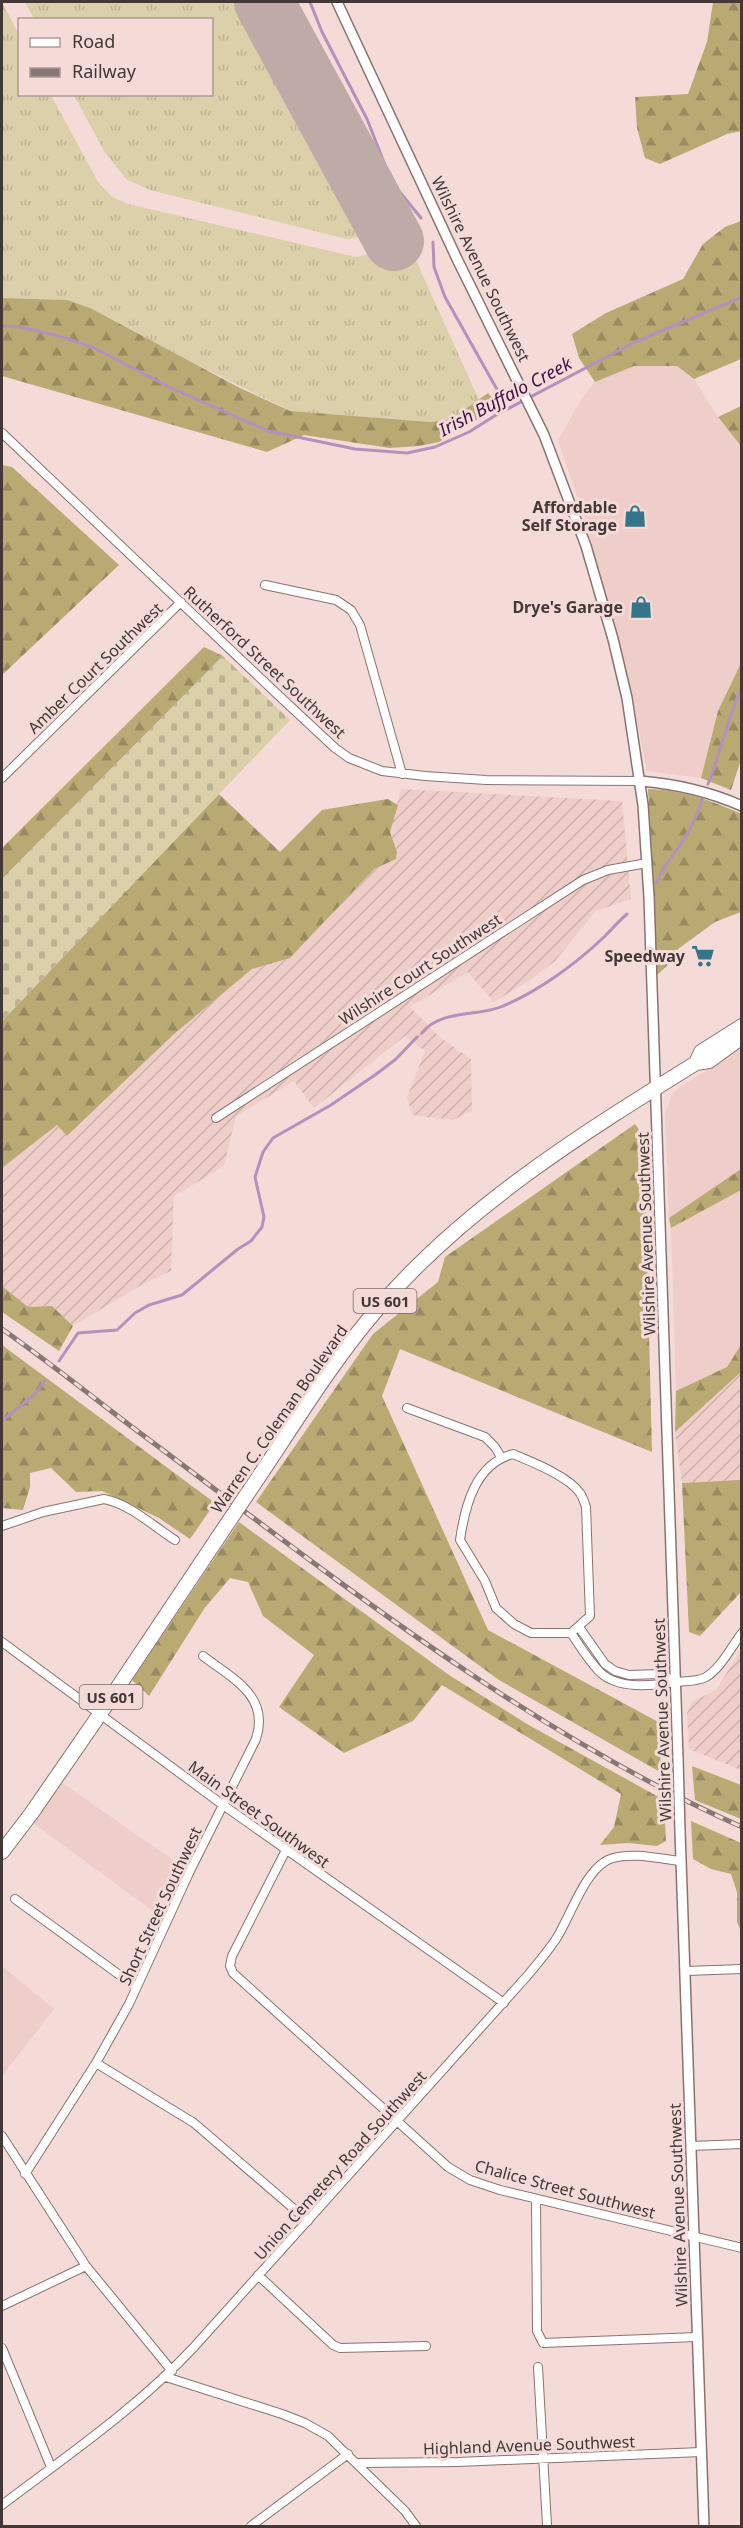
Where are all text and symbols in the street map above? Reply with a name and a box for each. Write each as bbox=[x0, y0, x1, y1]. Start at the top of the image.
legend bbox=[18, 18, 213, 96]
text: Road bbox=[72, 29, 115, 53]
text: Railway bbox=[72, 59, 137, 83]
street label: Wilshire Avenue Southwest bbox=[426, 173, 536, 366]
water label: Irish Buffalo Creek bbox=[434, 350, 577, 442]
place label: Affordable Self Storage bbox=[522, 496, 617, 536]
shop icon: Affordable Self Storage bbox=[622, 503, 648, 529]
street label: Rutherford Street Southwest bbox=[179, 581, 351, 743]
shop icon: Drye's Garage bbox=[628, 594, 654, 620]
place label: Drye's Garage bbox=[512, 596, 623, 618]
street label: Amber Court Southwest bbox=[23, 597, 168, 738]
street label: Wilshire Court Southwest bbox=[335, 908, 506, 1030]
supermarket icon: Speedway bbox=[690, 943, 716, 969]
place label: Speedway bbox=[604, 945, 686, 967]
street label: Wilshire Avenue Southwest bbox=[631, 1132, 661, 1336]
road number: US 601 bbox=[354, 1289, 416, 1313]
street label: Warren C. Coleman Boulevard bbox=[205, 1321, 353, 1517]
street label: Wilshire Avenue Southwest bbox=[647, 1618, 677, 1822]
road number: US 601 bbox=[80, 1685, 142, 1709]
street label: Main Street Southwest bbox=[184, 1755, 334, 1873]
street label: Short Street Southwest bbox=[114, 1823, 207, 1989]
street label: Union Cemetery Road Southwest bbox=[249, 2065, 431, 2264]
street label: Wilshire Avenue Southwest bbox=[663, 2103, 693, 2307]
street label: Chalice Street Southwest bbox=[472, 2154, 658, 2224]
street label: Highland Avenue Southwest bbox=[423, 2430, 636, 2460]

